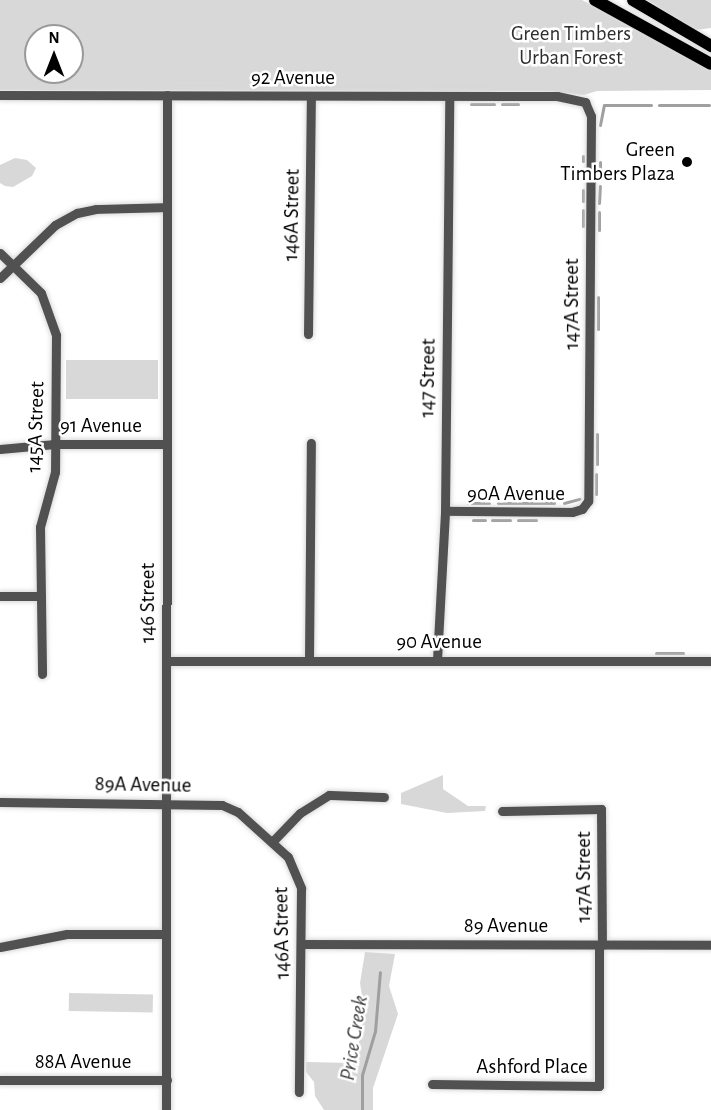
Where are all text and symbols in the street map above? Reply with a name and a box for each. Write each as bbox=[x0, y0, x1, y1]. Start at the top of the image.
park label: Green Timbers Urban Forest bbox=[511, 21, 631, 71]
north arrow bbox=[24, 24, 84, 84]
text: N bbox=[48, 30, 60, 46]
street label: 92 Avenue bbox=[251, 65, 335, 91]
place label: Green Timbers Plaza bbox=[560, 137, 675, 187]
marker: Green Timbers Plaza bbox=[680, 155, 694, 169]
street label: 146A Street bbox=[279, 169, 305, 261]
street label: 147A Street bbox=[559, 258, 585, 350]
street label: 147 Street bbox=[415, 338, 441, 418]
street label: 145A Street bbox=[22, 381, 50, 473]
street label: 91 Avenue bbox=[60, 413, 142, 439]
street label: 90A Avenue bbox=[467, 481, 565, 507]
street label: 146 Street bbox=[135, 563, 161, 643]
street label: 90 Avenue bbox=[396, 629, 482, 655]
street label: 89A Avenue bbox=[94, 772, 192, 798]
street label: 147A Street bbox=[571, 831, 597, 923]
street label: 146A Street bbox=[269, 887, 295, 979]
street label: 89 Avenue bbox=[464, 913, 548, 939]
water label: Price Creek bbox=[334, 993, 374, 1083]
street label: 88A Avenue bbox=[35, 1049, 131, 1075]
street label: Ashford Place bbox=[476, 1054, 588, 1080]

